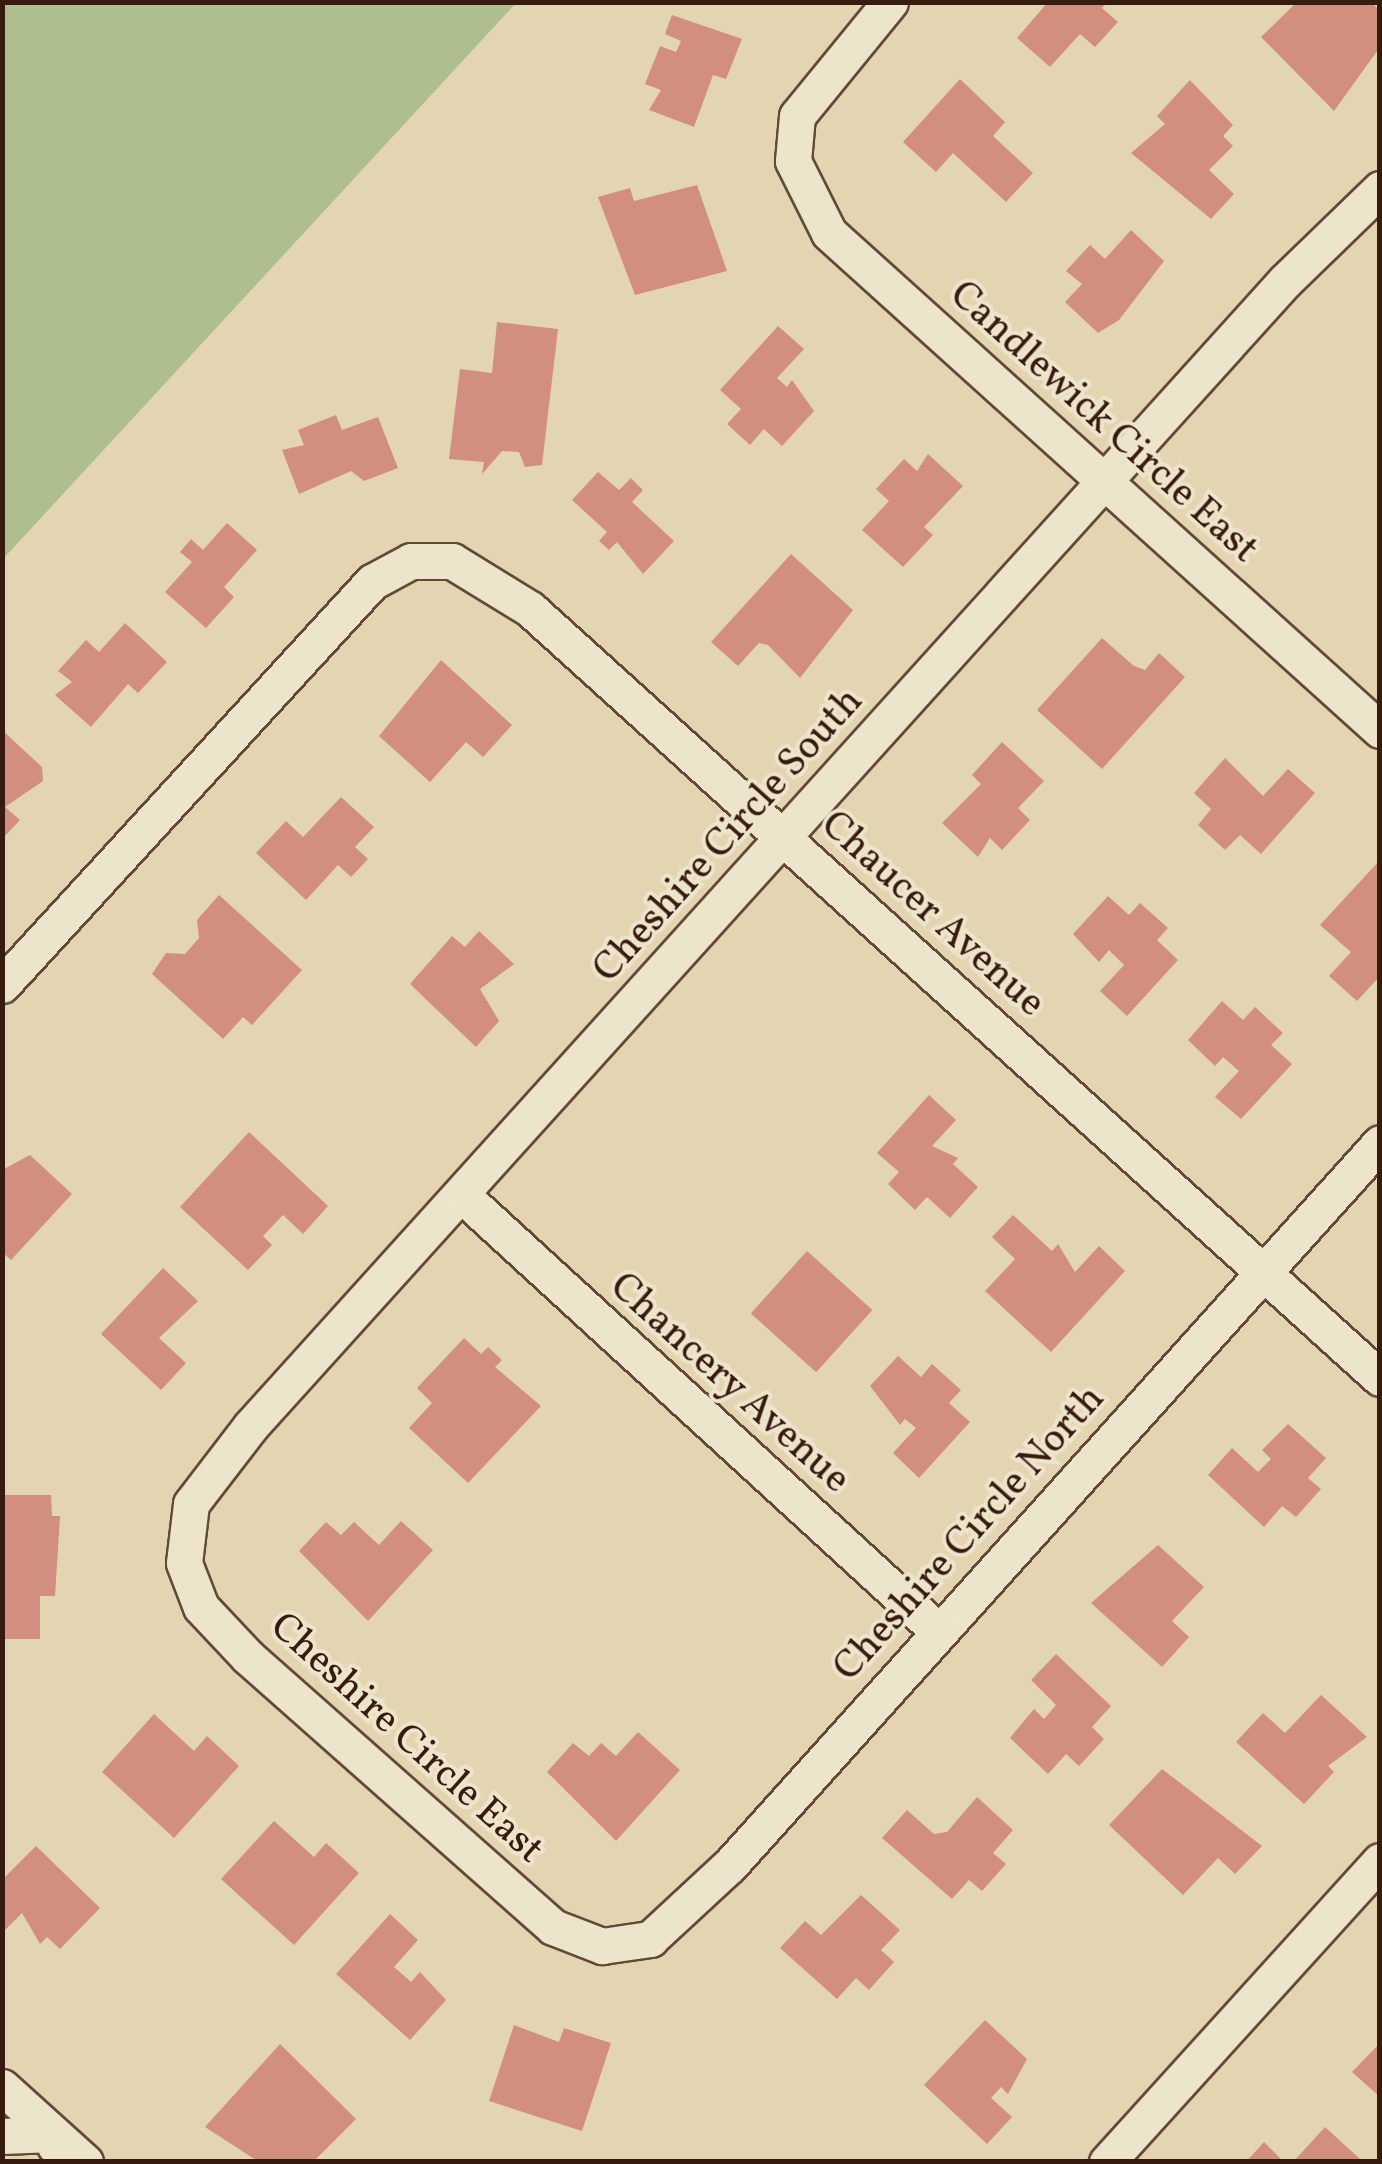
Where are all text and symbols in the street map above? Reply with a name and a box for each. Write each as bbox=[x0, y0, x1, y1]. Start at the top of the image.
street label: Candlewick Circle East bbox=[939, 272, 1267, 574]
street label: Cheshire Circle South bbox=[584, 679, 874, 993]
street label: Chaucer Avenue bbox=[810, 802, 1054, 1028]
street label: Chancery Avenue bbox=[599, 1263, 859, 1505]
street label: Cheshire Circle North bbox=[824, 1376, 1116, 1692]
street label: Cheshire Circle East bbox=[259, 1604, 553, 1874]

